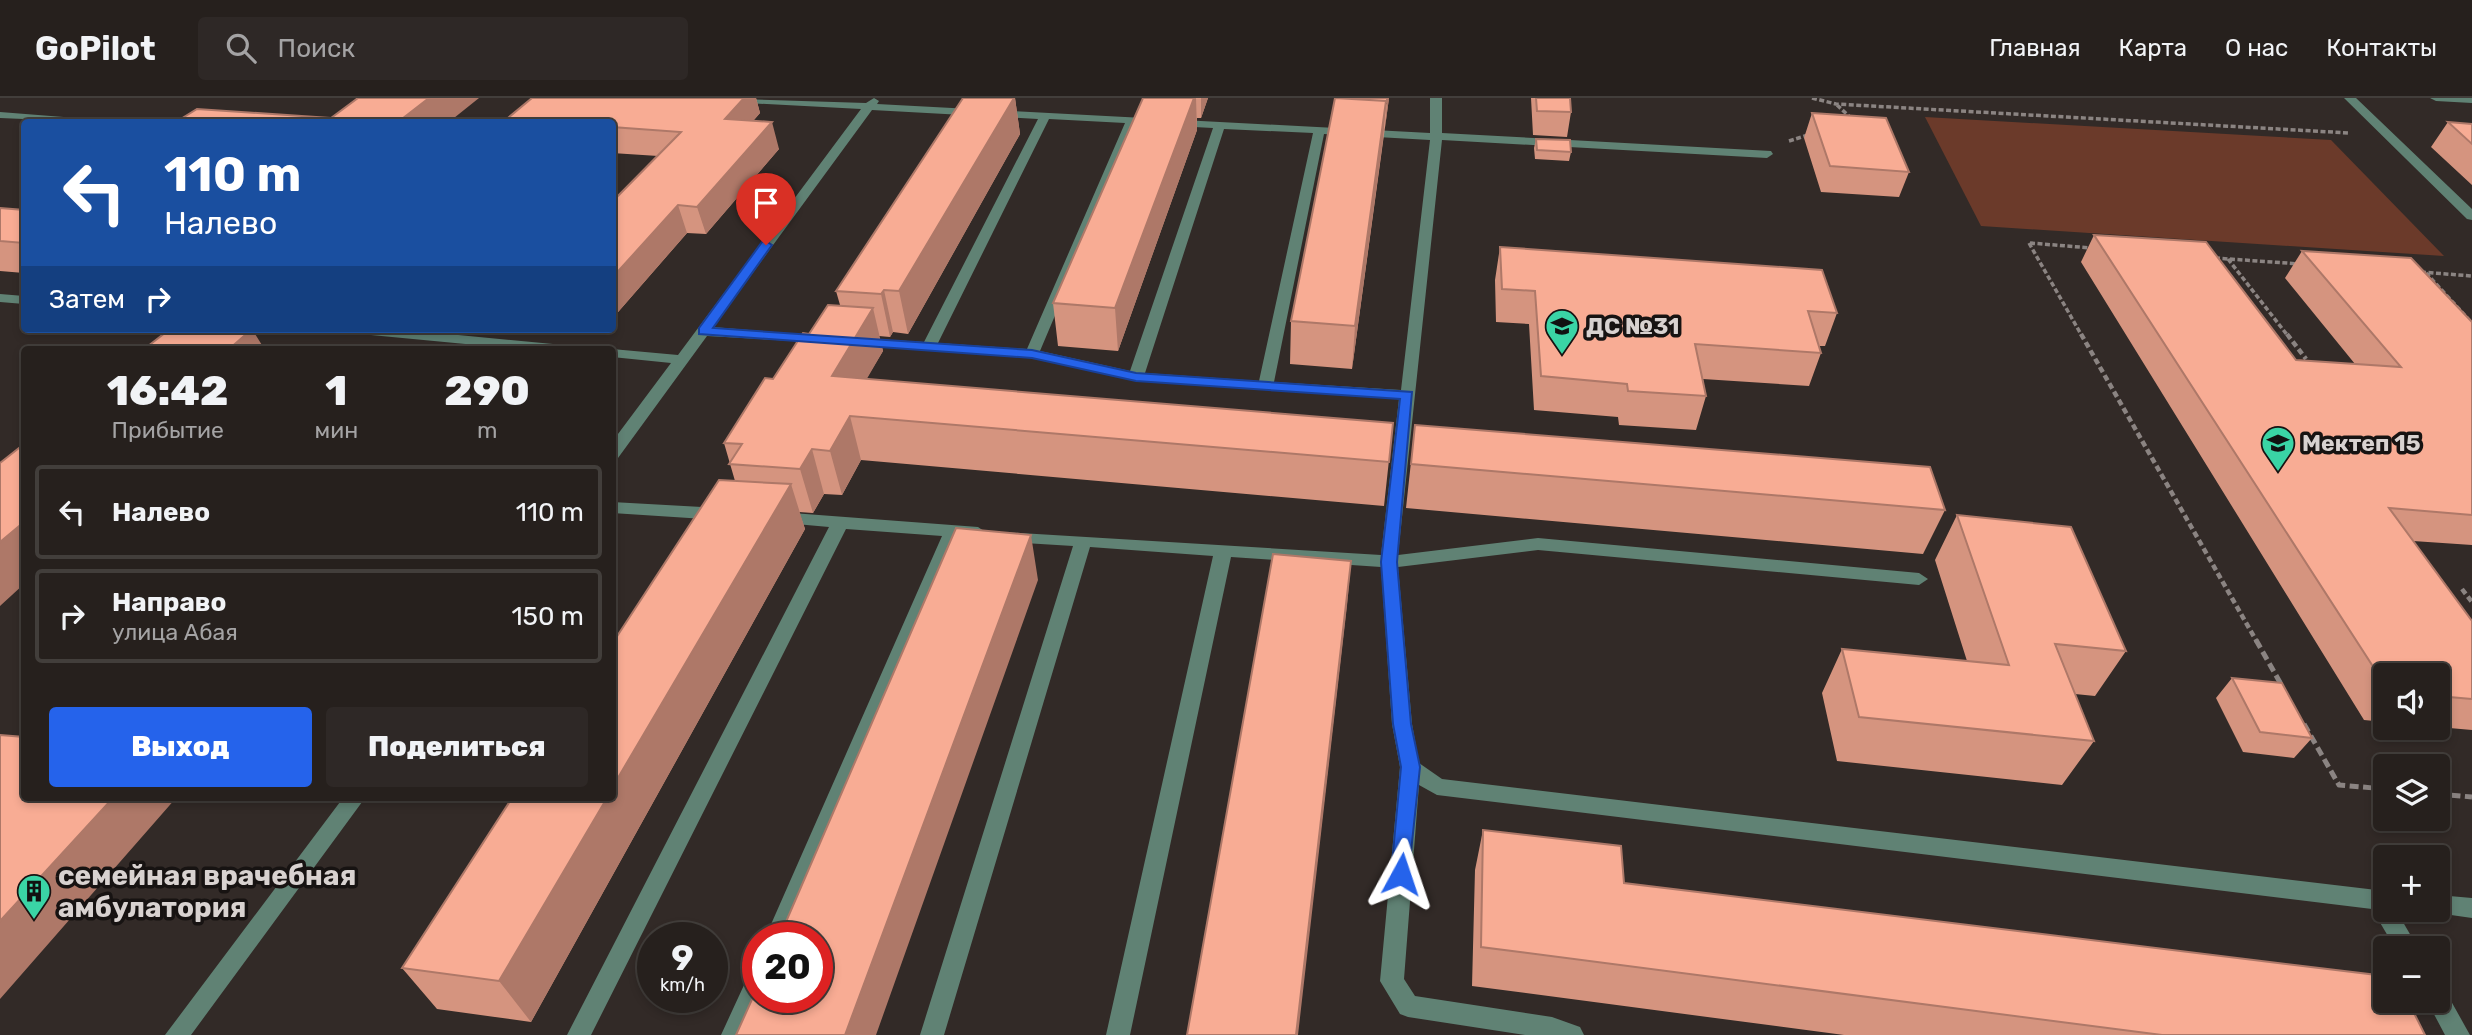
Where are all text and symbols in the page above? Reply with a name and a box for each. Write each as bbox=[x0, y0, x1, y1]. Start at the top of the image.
search box bbox=[198, 17, 688, 80]
text: GoPilot bbox=[35, 29, 156, 68]
icon: search bbox=[222, 29, 260, 67]
text: Поиск bbox=[278, 33, 355, 64]
text: Главная bbox=[1989, 34, 2081, 62]
text: Карта bbox=[2119, 34, 2187, 62]
text: О нас bbox=[2225, 34, 2288, 62]
text: Контакты bbox=[2326, 34, 2437, 62]
text: 110 m bbox=[164, 145, 301, 203]
icon: left bbox=[49, 147, 140, 238]
pin bbox=[736, 173, 796, 245]
icon: arrive bbox=[747, 184, 785, 222]
text: Налево bbox=[164, 204, 277, 242]
icon: right bbox=[139, 280, 177, 318]
text: Затем bbox=[49, 284, 125, 315]
school or university icon: ДС №31 bbox=[1543, 307, 1581, 356]
place label: ДС №31 bbox=[1586, 312, 1679, 340]
text: 16:42 bbox=[107, 366, 229, 416]
text: 1 bbox=[325, 366, 347, 416]
text: 290 bbox=[444, 366, 530, 416]
text: Прибытие bbox=[112, 416, 224, 444]
text: мин bbox=[315, 416, 358, 444]
text: m bbox=[477, 416, 497, 444]
school or university icon: Мектеп 15 bbox=[2259, 424, 2297, 473]
place label: Мектеп 15 bbox=[2302, 429, 2421, 457]
icon: left bbox=[53, 493, 91, 531]
text: Налево bbox=[112, 497, 210, 528]
text: 110 m bbox=[516, 497, 584, 528]
text: Направо bbox=[112, 587, 226, 618]
icon: right bbox=[53, 597, 91, 635]
text: 150 m bbox=[511, 601, 584, 632]
text: улица Абая bbox=[112, 618, 238, 646]
map controls bbox=[2373, 663, 2450, 1013]
button: sound bbox=[2373, 663, 2450, 740]
button: Выход bbox=[49, 707, 312, 787]
button: Поделиться bbox=[326, 707, 588, 787]
button: layers bbox=[2373, 754, 2450, 831]
position arrow bbox=[1364, 837, 1438, 911]
button: + bbox=[2373, 845, 2450, 922]
place label: семейная врачебная амбулатория bbox=[58, 859, 356, 924]
building icon: семейная врачебная амбулатория bbox=[15, 872, 53, 921]
speed limit sign: 20 bbox=[742, 922, 833, 1013]
button: − bbox=[2373, 936, 2450, 1013]
text: 9 bbox=[671, 937, 694, 979]
text: km/h bbox=[660, 974, 705, 996]

